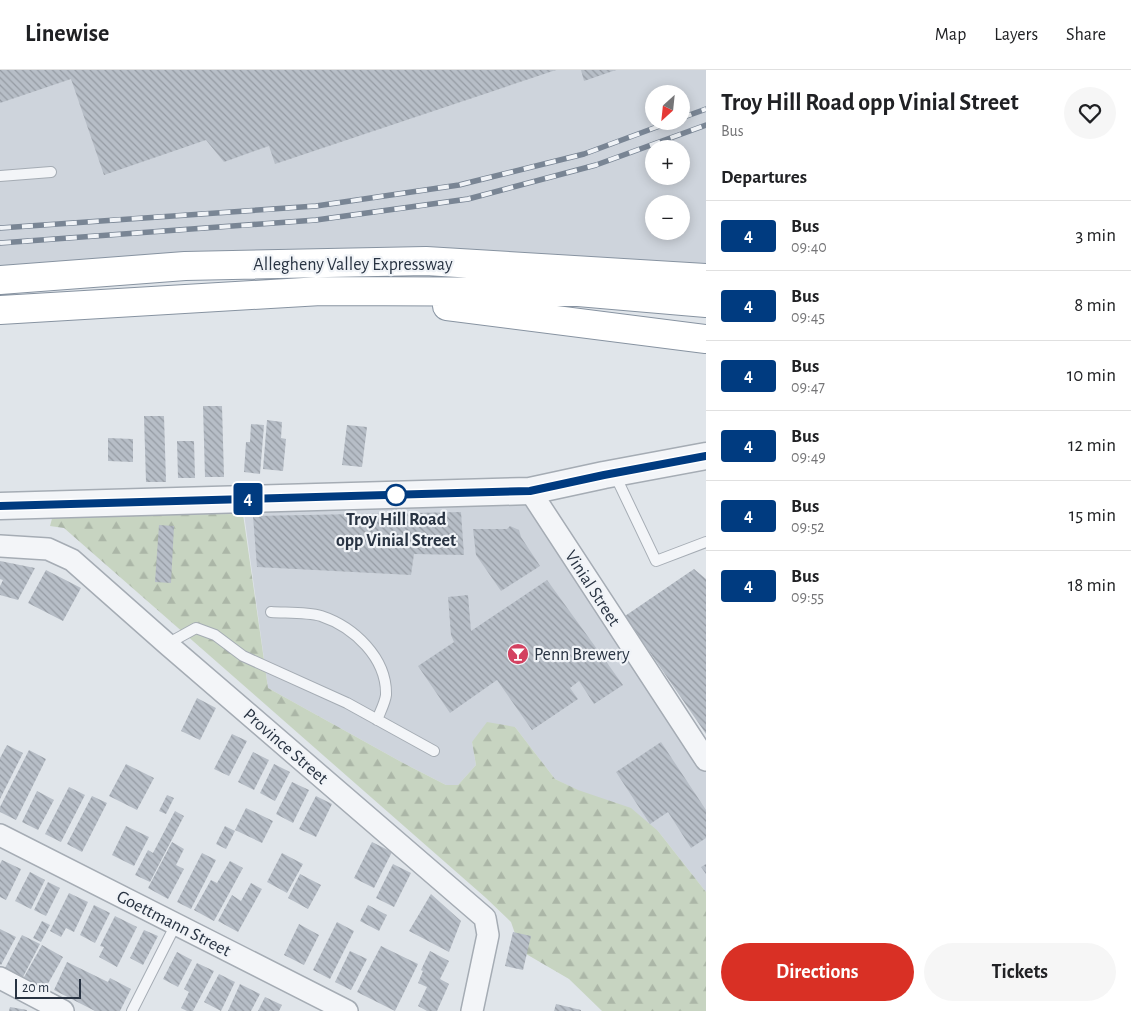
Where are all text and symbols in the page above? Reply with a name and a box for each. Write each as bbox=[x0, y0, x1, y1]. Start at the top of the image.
text: Linewise bbox=[25, 22, 109, 46]
text: Map bbox=[935, 26, 966, 44]
text: Layers bbox=[994, 26, 1038, 44]
text: Share bbox=[1066, 26, 1106, 44]
north arrow bbox=[645, 85, 690, 130]
map controls bbox=[645, 85, 690, 240]
button: heart bbox=[1064, 87, 1116, 139]
text: Troy Hill Road opp Vinial Street bbox=[721, 91, 1019, 115]
text: Bus bbox=[721, 123, 744, 139]
button: + bbox=[645, 140, 690, 185]
text: Departures bbox=[721, 168, 807, 187]
button: − bbox=[645, 195, 690, 240]
text: Bus bbox=[791, 217, 819, 236]
text: 3 min bbox=[1075, 226, 1116, 245]
text: 4 bbox=[744, 227, 753, 245]
text: 09:40 bbox=[791, 239, 827, 255]
street label: Allegheny Valley Expressway bbox=[253, 256, 453, 274]
text: Bus bbox=[791, 287, 819, 306]
text: 8 min bbox=[1074, 296, 1116, 315]
text: 4 bbox=[744, 297, 753, 315]
text: 09:45 bbox=[791, 309, 825, 325]
text: Bus bbox=[791, 357, 819, 376]
text: 10 min bbox=[1067, 366, 1116, 385]
text: 4 bbox=[744, 367, 753, 385]
text: 09:47 bbox=[791, 379, 825, 395]
text: Bus bbox=[791, 427, 819, 446]
text: 12 min bbox=[1068, 436, 1116, 455]
text: 4 bbox=[744, 437, 753, 455]
text: 09:49 bbox=[791, 449, 826, 465]
line badge: 4 bbox=[232, 483, 264, 515]
marker: Troy Hill Road opp Vinial Street bbox=[385, 484, 407, 506]
text: 4 bbox=[243, 490, 253, 508]
text: Bus bbox=[791, 497, 819, 516]
text: 15 min bbox=[1069, 506, 1116, 525]
text: 4 bbox=[744, 507, 753, 525]
place label: Troy Hill Road opp Vinial Street bbox=[336, 511, 456, 550]
text: 09:52 bbox=[791, 519, 825, 535]
street label: Vinial Street bbox=[561, 547, 623, 630]
text: Bus bbox=[791, 567, 819, 586]
text: 18 min bbox=[1068, 576, 1116, 595]
text: 4 bbox=[744, 577, 753, 595]
text: 09:55 bbox=[791, 589, 824, 605]
bar icon: Penn Brewery bbox=[506, 642, 530, 666]
place label: Penn Brewery bbox=[534, 646, 630, 664]
street label: Province Street bbox=[240, 705, 331, 788]
street label: Goettmann Street bbox=[114, 887, 234, 960]
button: Directions bbox=[721, 943, 914, 1001]
button: Tickets bbox=[924, 943, 1116, 1001]
scale bar bbox=[15, 976, 81, 999]
text: 20 m bbox=[22, 981, 49, 995]

